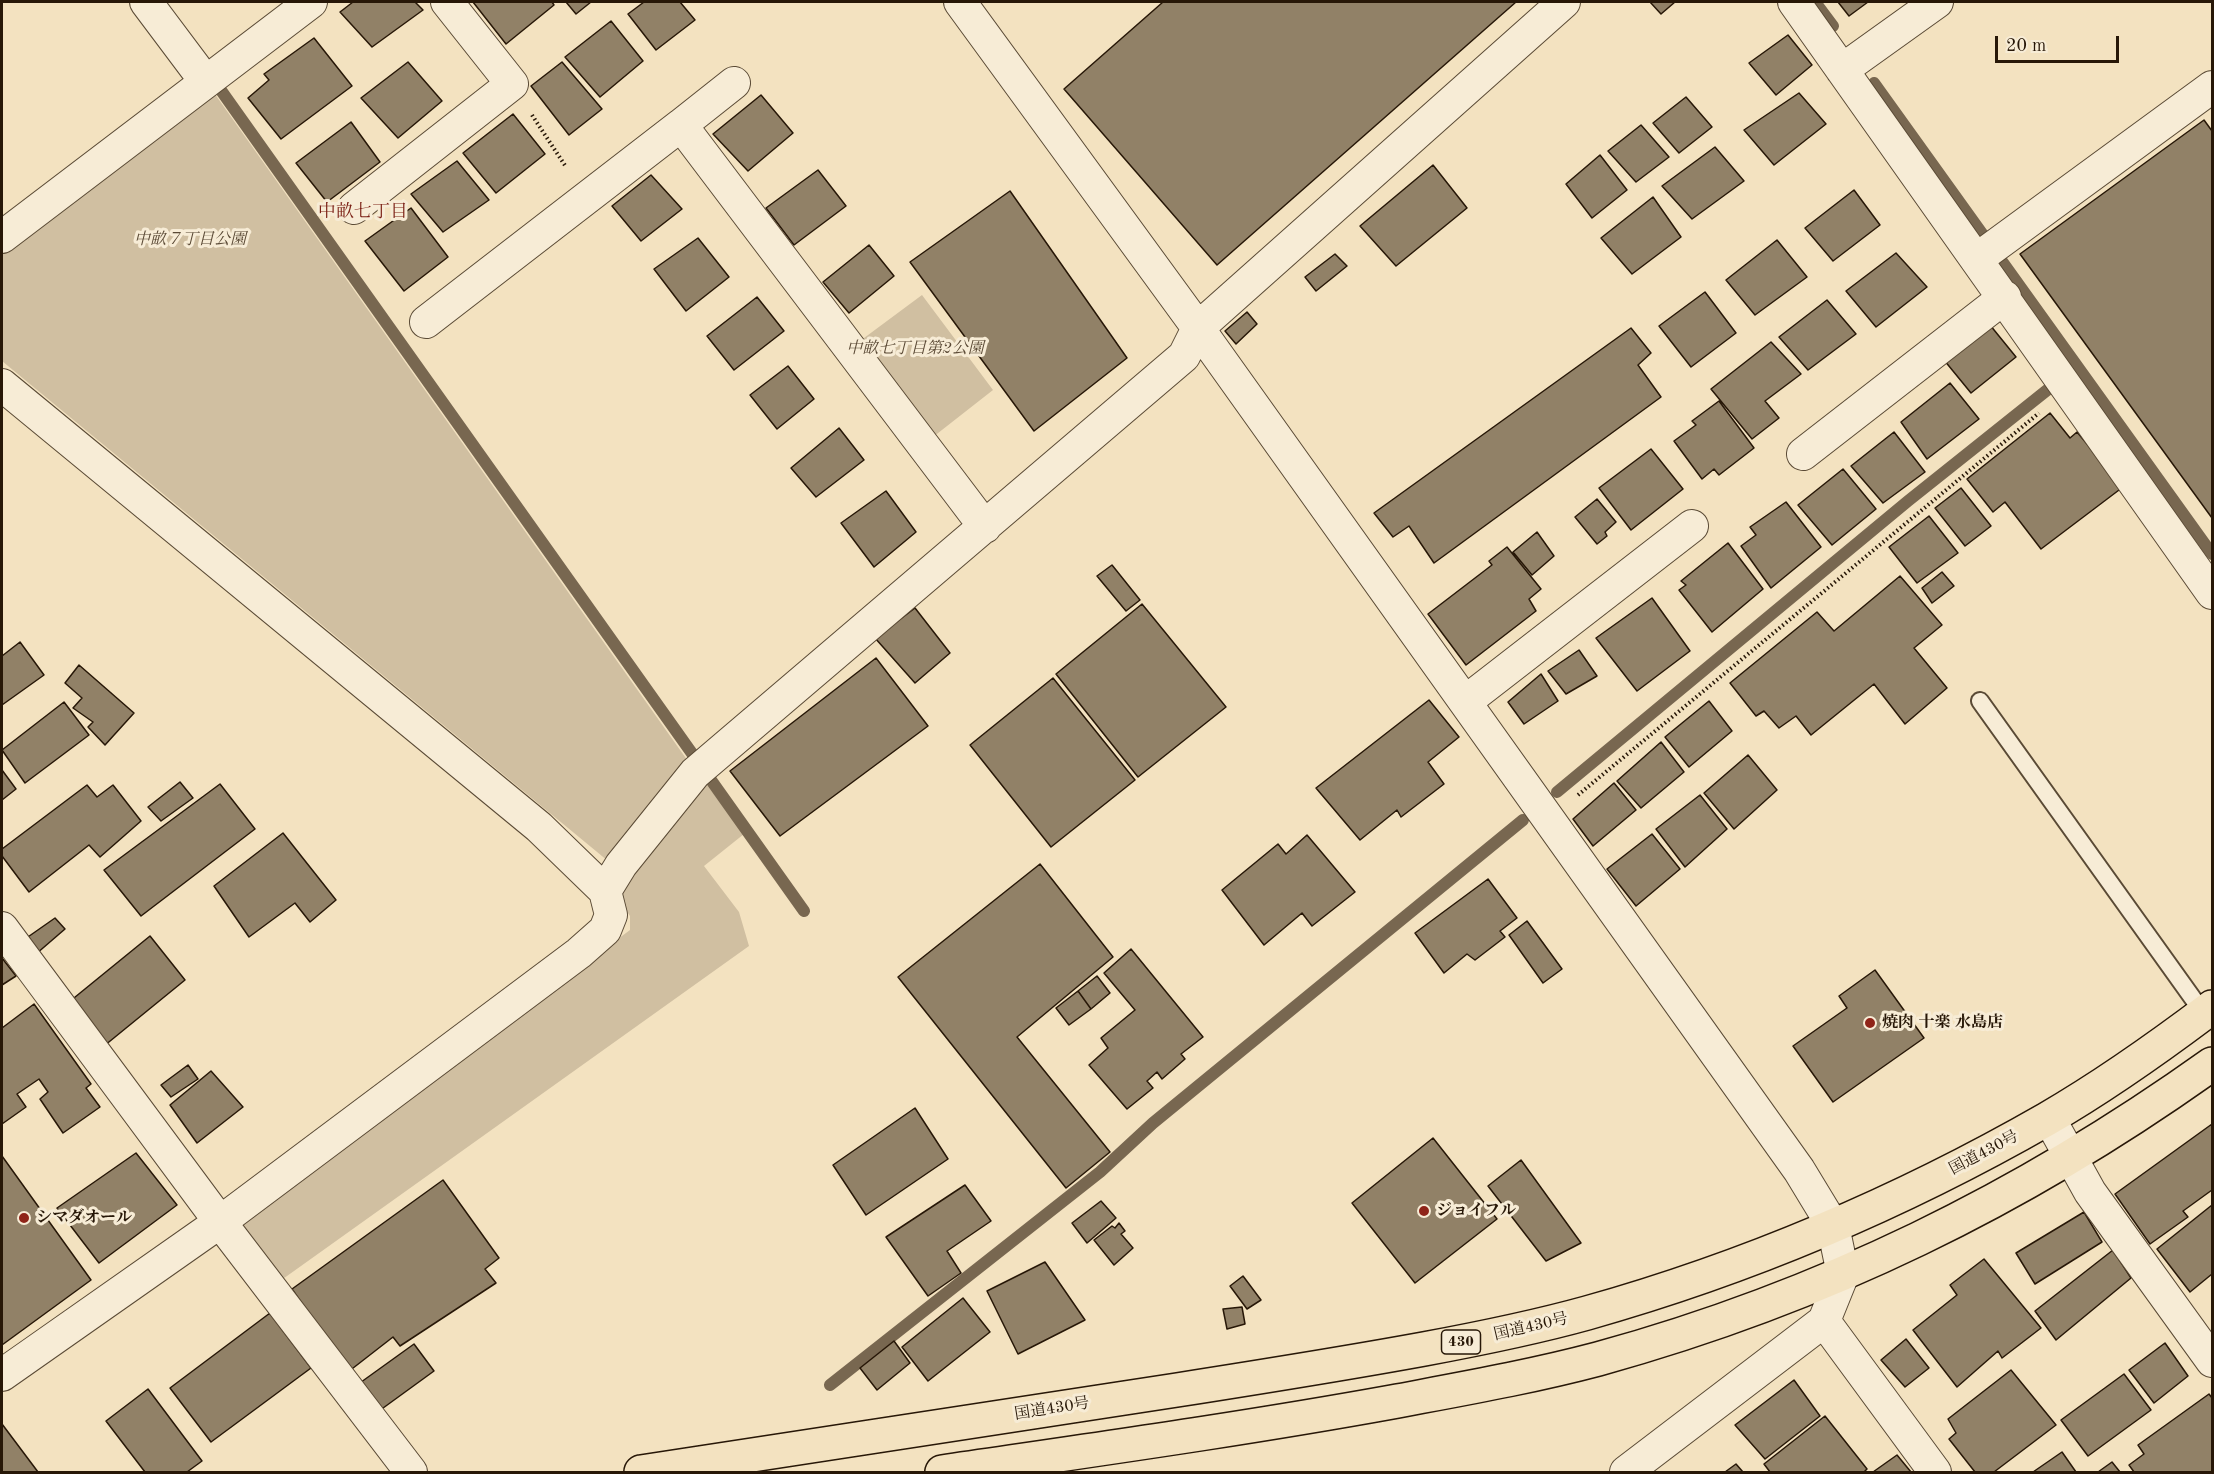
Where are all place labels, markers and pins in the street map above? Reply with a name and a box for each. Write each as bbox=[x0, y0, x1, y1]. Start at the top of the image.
place label: 焼肉 十楽 水島店 bbox=[1882, 1013, 2003, 1033]
marker: 焼肉 十楽 水島店 bbox=[1863, 1016, 1877, 1030]
place label: ジョイフル bbox=[1436, 1201, 1516, 1221]
marker: ジョイフル bbox=[1417, 1204, 1431, 1218]
place label: シマダオール bbox=[36, 1208, 132, 1228]
marker: シマダオール bbox=[17, 1211, 31, 1225]

